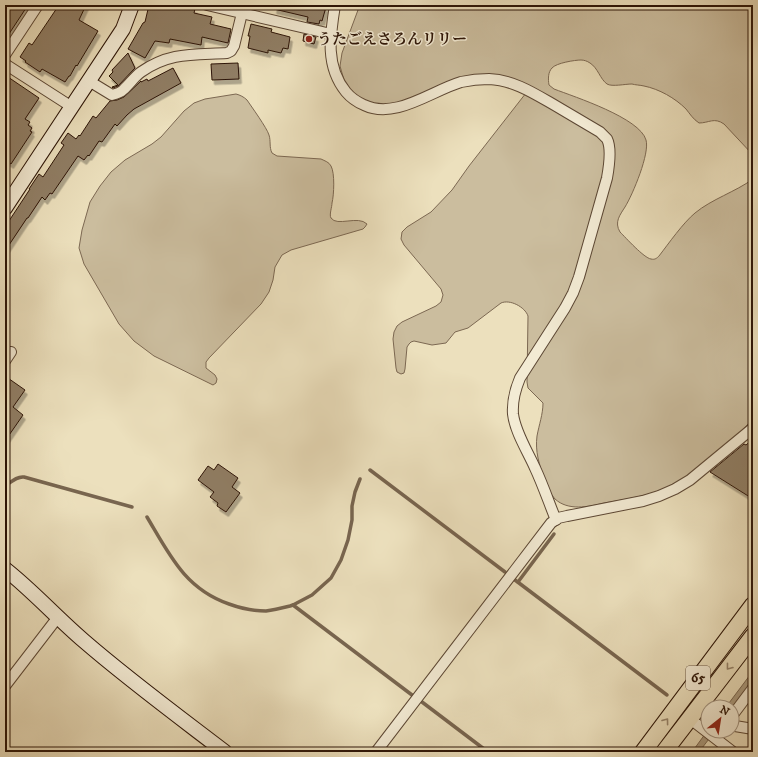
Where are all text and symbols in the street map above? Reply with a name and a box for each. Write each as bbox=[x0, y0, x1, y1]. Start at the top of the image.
place label: うたごえさろんリリー bbox=[317, 30, 467, 49]
marker: うたごえさろんリリー bbox=[304, 34, 314, 44]
one-way arrow bbox=[727, 662, 734, 669]
road number: 65 bbox=[686, 666, 710, 690]
north arrow bbox=[700, 699, 740, 739]
text: N bbox=[717, 703, 732, 720]
one-way arrow bbox=[662, 718, 669, 725]

